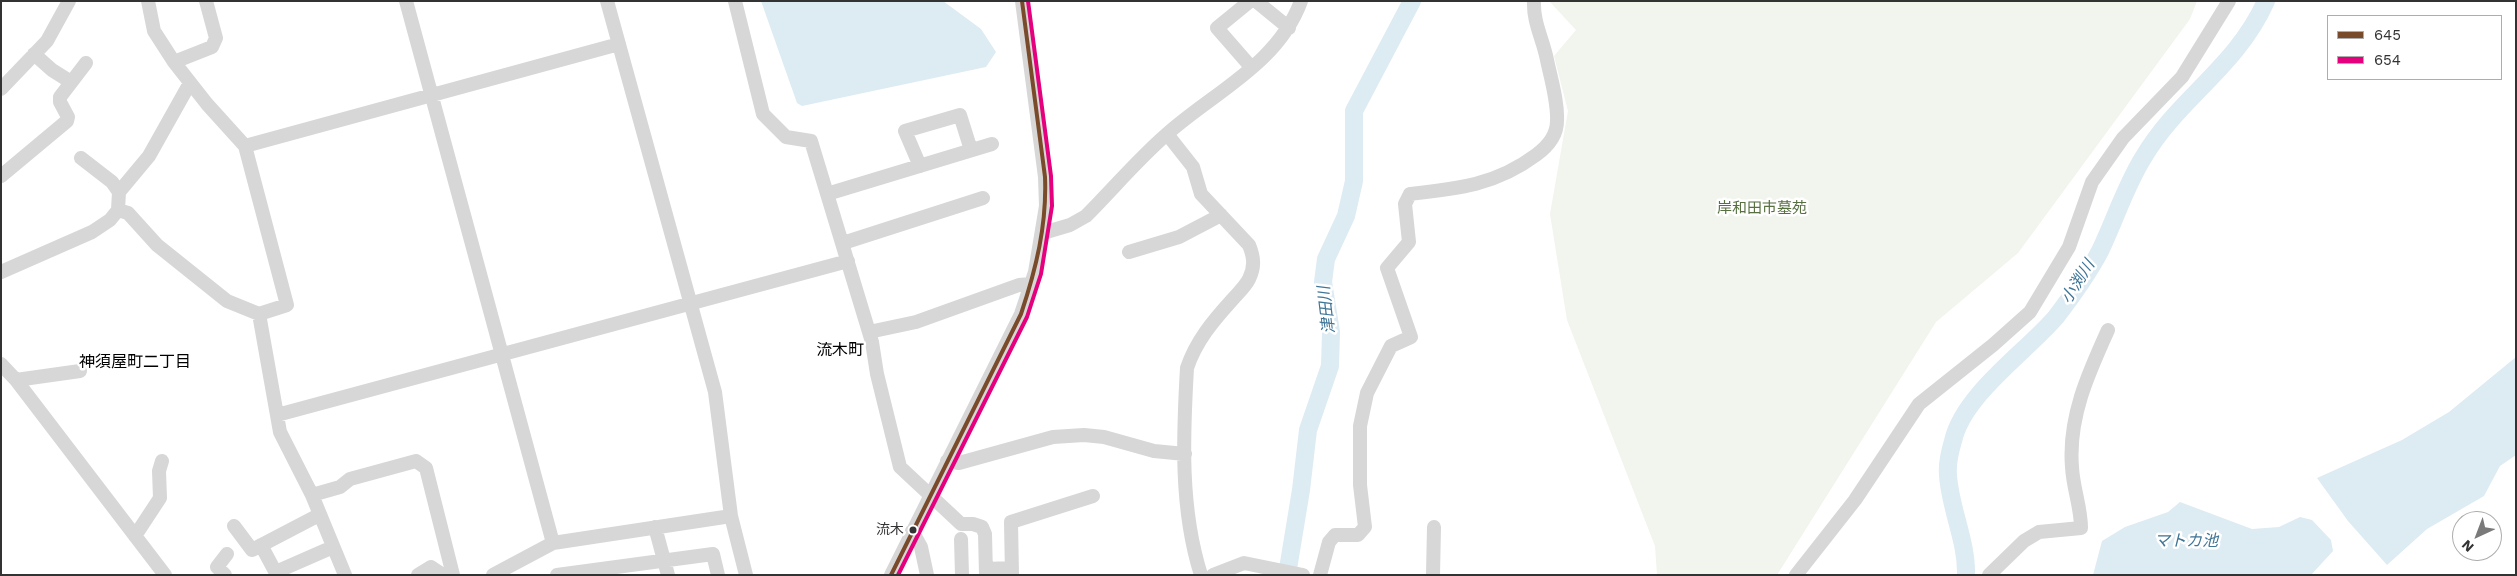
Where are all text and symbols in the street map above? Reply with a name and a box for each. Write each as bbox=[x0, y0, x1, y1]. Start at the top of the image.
legend bbox=[2327, 15, 2502, 80]
text: 645 bbox=[2374, 26, 2401, 44]
text: 654 bbox=[2374, 51, 2401, 69]
park label: 岸和田市墓苑 bbox=[1717, 200, 1807, 218]
water label: 小渕川 bbox=[2057, 257, 2099, 307]
water label: 津田川 bbox=[1315, 285, 1339, 335]
district label: 流木町 bbox=[816, 340, 864, 360]
district label: 神須屋町二丁目 bbox=[79, 352, 191, 372]
north arrow bbox=[2452, 511, 2502, 561]
place label: 流木 bbox=[876, 522, 904, 538]
marker: 流木 bbox=[908, 525, 918, 535]
water label: マトカ池 bbox=[2154, 531, 2218, 551]
text: N bbox=[2458, 537, 2477, 556]

